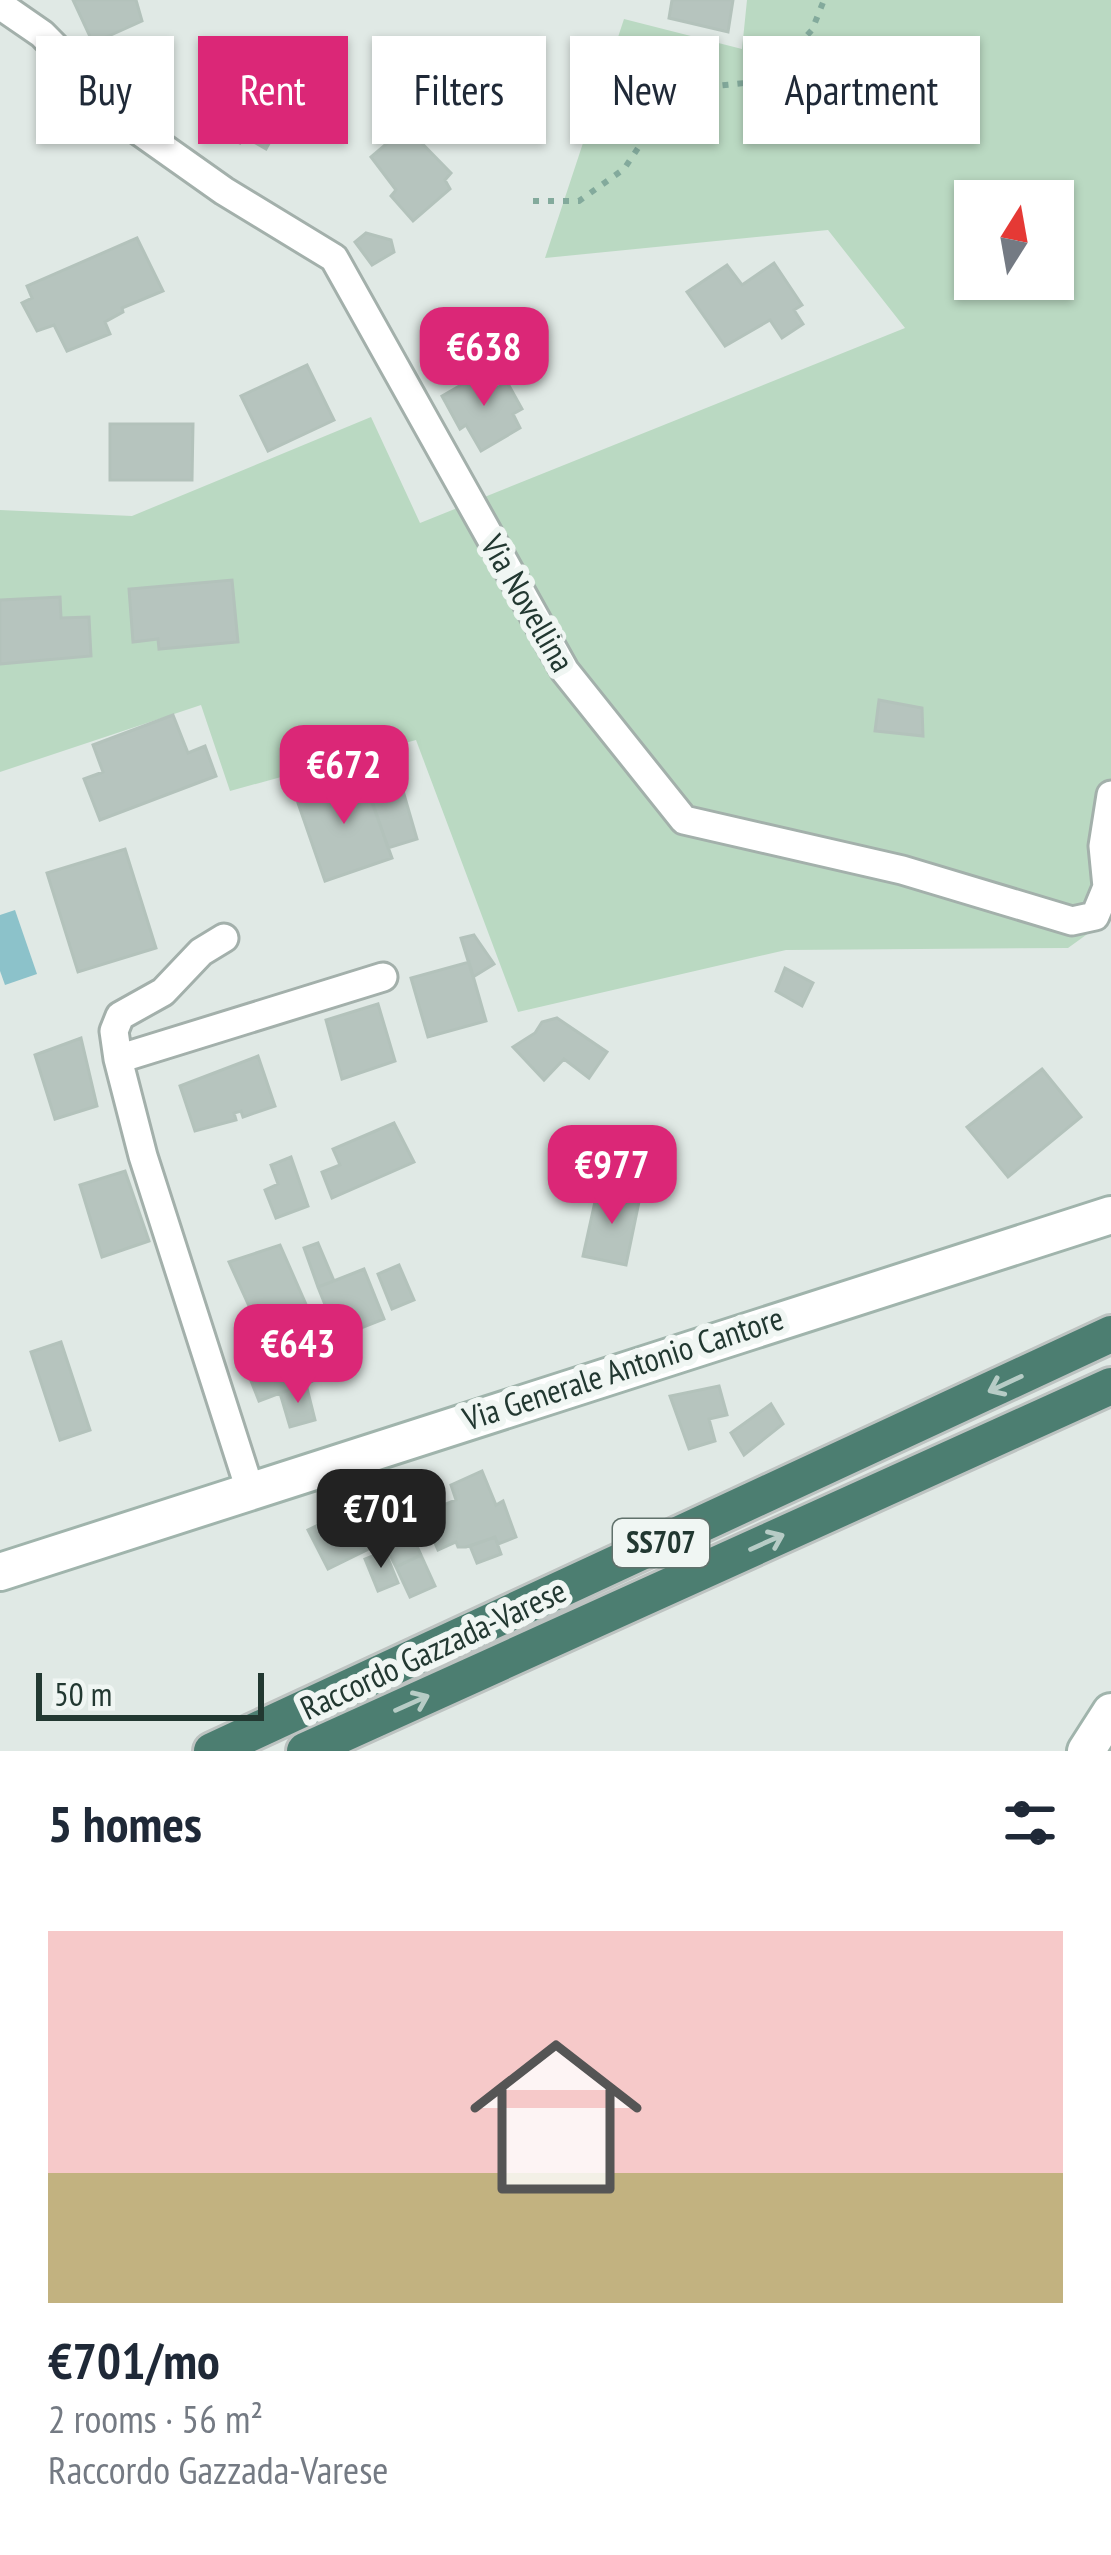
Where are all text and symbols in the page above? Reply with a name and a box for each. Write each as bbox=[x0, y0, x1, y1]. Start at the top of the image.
chip: Buy bbox=[36, 36, 174, 144]
chip: Rent bbox=[198, 36, 348, 144]
chip: Filters bbox=[372, 36, 546, 144]
chip: New bbox=[570, 36, 719, 144]
chip: Apartment bbox=[743, 36, 980, 144]
north arrow bbox=[954, 180, 1074, 300]
map controls bbox=[954, 180, 1074, 300]
pin: €638 bbox=[413, 307, 555, 409]
text: €638 bbox=[447, 320, 521, 371]
street label: Via Novellina bbox=[472, 526, 585, 679]
pin: €672 bbox=[273, 725, 415, 827]
text: €672 bbox=[307, 738, 381, 789]
pin: €977 bbox=[541, 1125, 683, 1227]
text: €977 bbox=[575, 1138, 649, 1189]
street label: Via Generale Antonio Cantore bbox=[456, 1295, 789, 1440]
pin: €643 bbox=[227, 1304, 369, 1406]
text: €643 bbox=[261, 1317, 335, 1368]
one-way arrow bbox=[988, 1374, 1024, 1396]
pin: €701 bbox=[310, 1469, 452, 1571]
text: €701 bbox=[344, 1482, 418, 1533]
road number: SS707 bbox=[613, 1519, 709, 1567]
one-way arrow bbox=[748, 1530, 784, 1552]
street label: Raccordo Gazzada-Varese bbox=[293, 1568, 572, 1729]
scale bar bbox=[36, 1667, 264, 1720]
text: 50 m bbox=[54, 1672, 112, 1715]
one-way arrow bbox=[393, 1690, 429, 1712]
text: 5 homes bbox=[48, 1790, 202, 1856]
icon: filters bbox=[997, 1790, 1063, 1856]
icon: home bbox=[448, 2009, 664, 2225]
text: €701/mo bbox=[48, 2327, 220, 2393]
text: 2 rooms · 56 m² bbox=[48, 2393, 263, 2444]
text: Raccordo Gazzada-Varese bbox=[48, 2444, 388, 2495]

